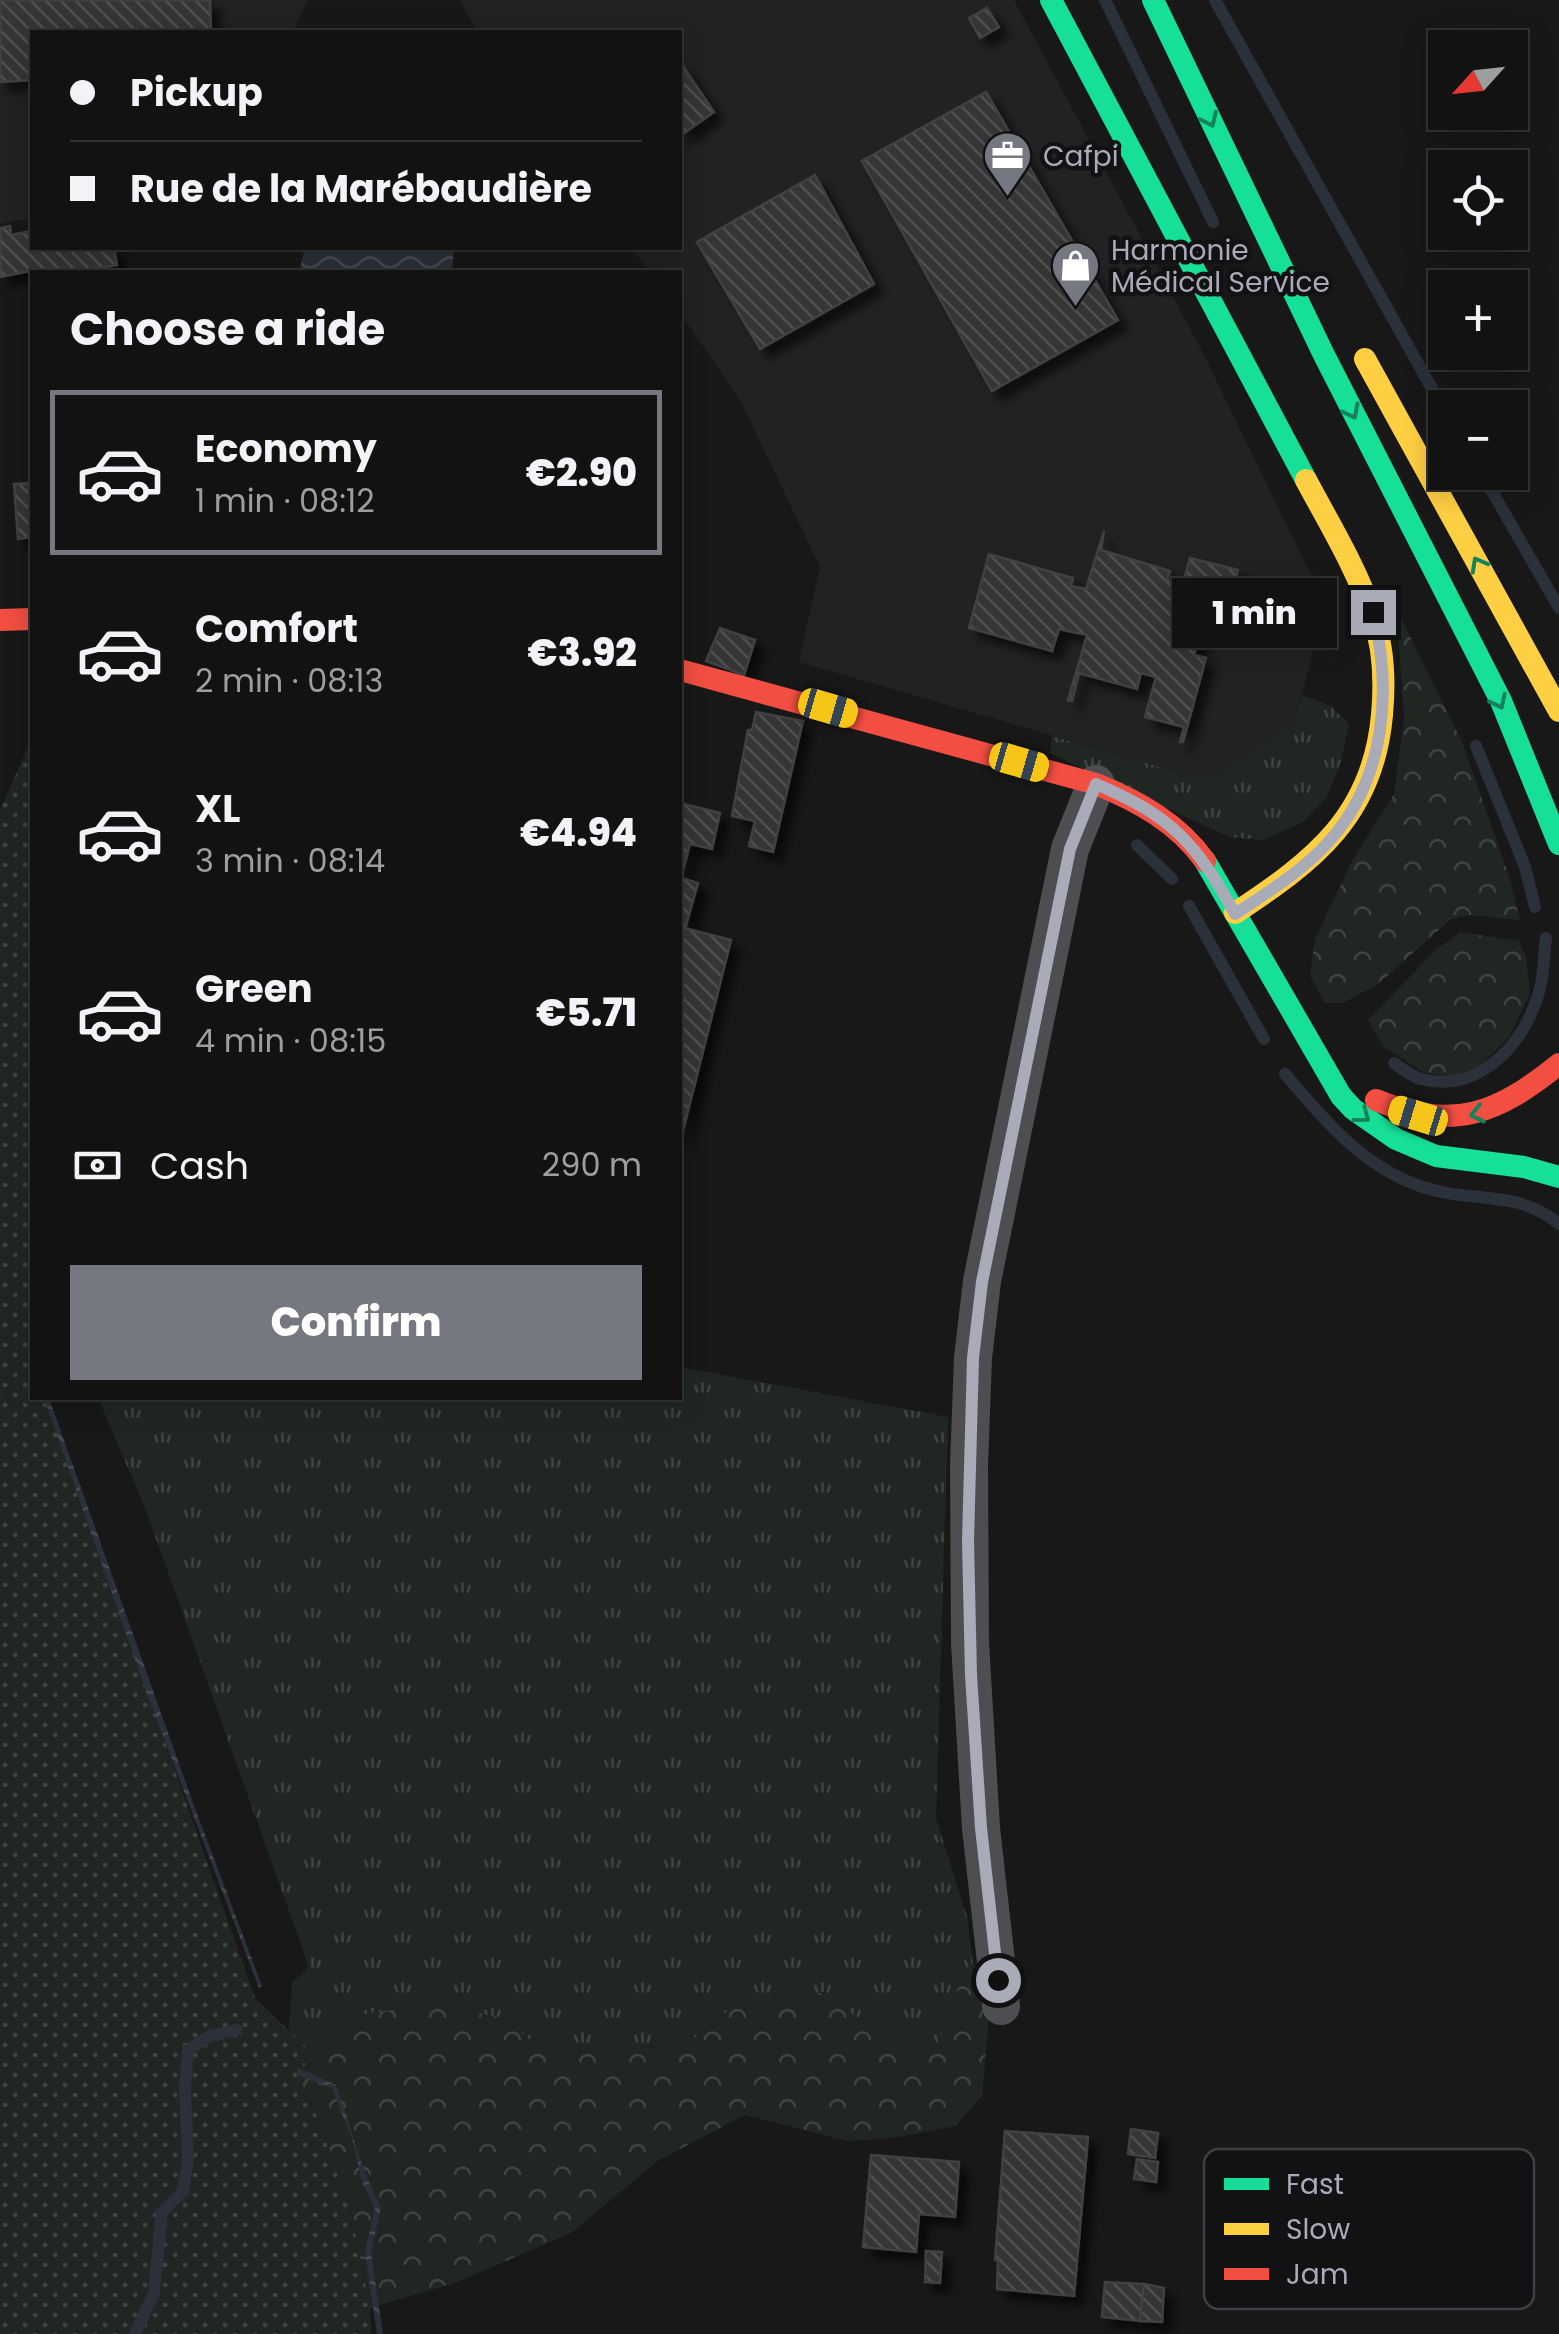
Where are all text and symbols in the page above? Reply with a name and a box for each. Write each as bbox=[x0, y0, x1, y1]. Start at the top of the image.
north arrow bbox=[1428, 30, 1528, 130]
map controls bbox=[1428, 30, 1528, 490]
text: Pickup bbox=[130, 66, 263, 119]
one-way arrow bbox=[1197, 109, 1217, 127]
office icon: Cafpi bbox=[982, 130, 1034, 198]
place label: Cafpi bbox=[1043, 137, 1119, 176]
button: locate bbox=[1428, 150, 1528, 250]
text: Rue de la Marébaudière bbox=[130, 162, 592, 215]
place label: Harmonie Médical Service bbox=[1111, 231, 1330, 302]
shop icon: Harmonie Médical Service bbox=[1050, 240, 1102, 308]
button: + bbox=[1428, 270, 1528, 370]
text: Choose a ride bbox=[70, 298, 385, 361]
button: − bbox=[1428, 390, 1528, 490]
one-way arrow bbox=[1340, 402, 1360, 420]
text: Economy bbox=[195, 422, 377, 475]
icon: car bbox=[75, 428, 165, 518]
text: €2.90 bbox=[526, 446, 637, 499]
text: 1 min · 08:12 bbox=[195, 478, 375, 523]
one-way arrow bbox=[1471, 557, 1491, 575]
callout: 1 min bbox=[1173, 577, 1338, 647]
text: 1 min bbox=[1212, 590, 1297, 635]
route end bbox=[1351, 590, 1396, 635]
text: Comfort bbox=[195, 602, 358, 655]
icon: car bbox=[75, 608, 165, 698]
text: €3.92 bbox=[528, 626, 637, 679]
text: 2 min · 08:13 bbox=[195, 658, 383, 703]
car bbox=[795, 685, 861, 731]
one-way arrow bbox=[1487, 692, 1507, 710]
car bbox=[986, 739, 1052, 785]
text: XL bbox=[195, 782, 240, 835]
icon: car bbox=[75, 788, 165, 878]
text: €4.94 bbox=[520, 806, 637, 859]
text: 3 min · 08:14 bbox=[195, 838, 385, 883]
text: Green bbox=[195, 962, 313, 1015]
icon: car bbox=[75, 968, 165, 1058]
text: €5.71 bbox=[536, 986, 637, 1039]
text: 4 min · 08:15 bbox=[195, 1018, 386, 1063]
car bbox=[1385, 1093, 1451, 1139]
one-way arrow bbox=[1469, 1102, 1486, 1123]
one-way arrow bbox=[1352, 1104, 1370, 1121]
icon: cash bbox=[70, 1138, 125, 1193]
text: Cash bbox=[150, 1139, 249, 1192]
text: 290 m bbox=[542, 1142, 642, 1187]
button: Confirm bbox=[70, 1265, 642, 1380]
route start bbox=[976, 1958, 1021, 2003]
legend bbox=[1204, 2149, 1534, 2309]
text: Fast bbox=[1286, 2165, 1344, 2204]
text: Slow bbox=[1286, 2210, 1350, 2249]
text: Jam bbox=[1286, 2255, 1349, 2294]

